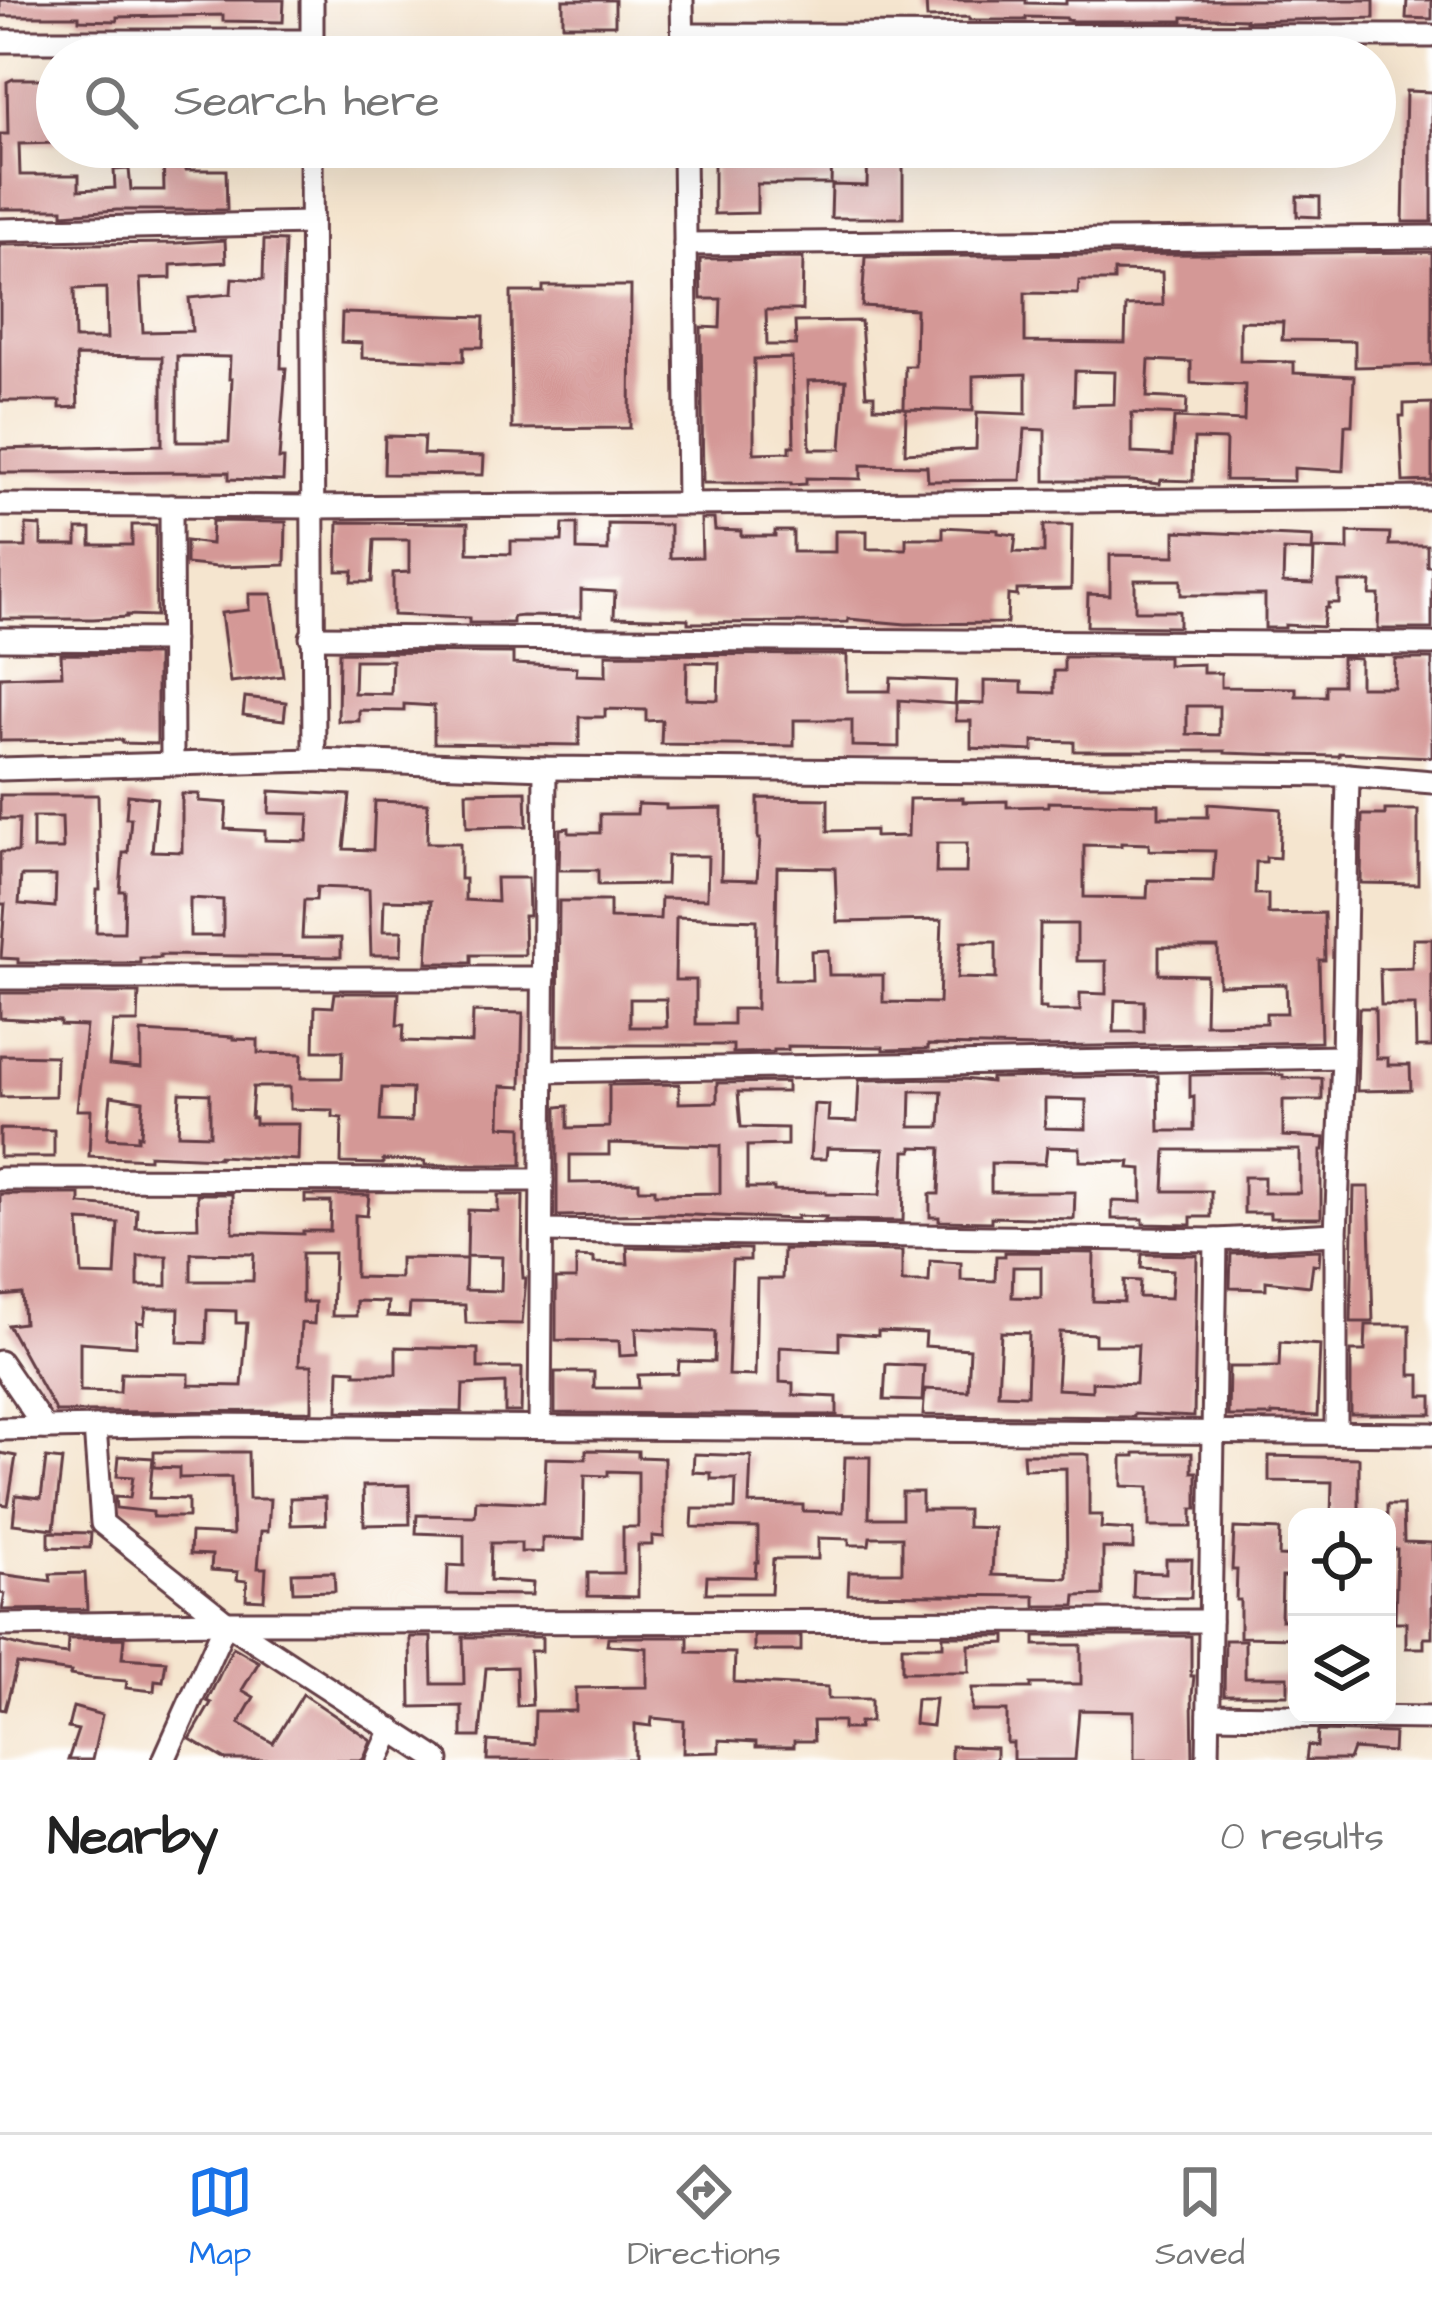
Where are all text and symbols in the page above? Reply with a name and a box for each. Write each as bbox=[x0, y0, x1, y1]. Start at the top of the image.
search box bbox=[36, 36, 1396, 168]
icon: search bbox=[78, 69, 144, 135]
text: Search here bbox=[174, 71, 440, 133]
map controls bbox=[1288, 1508, 1396, 1724]
button: locate bbox=[1288, 1508, 1396, 1616]
button: layers bbox=[1288, 1616, 1396, 1724]
text: Nearby bbox=[48, 1803, 218, 1874]
text: 0 results bbox=[1220, 1811, 1384, 1865]
tab: Map bbox=[187, 2159, 253, 2277]
tab: Directions bbox=[627, 2159, 781, 2277]
tab: Saved bbox=[1155, 2159, 1245, 2277]

